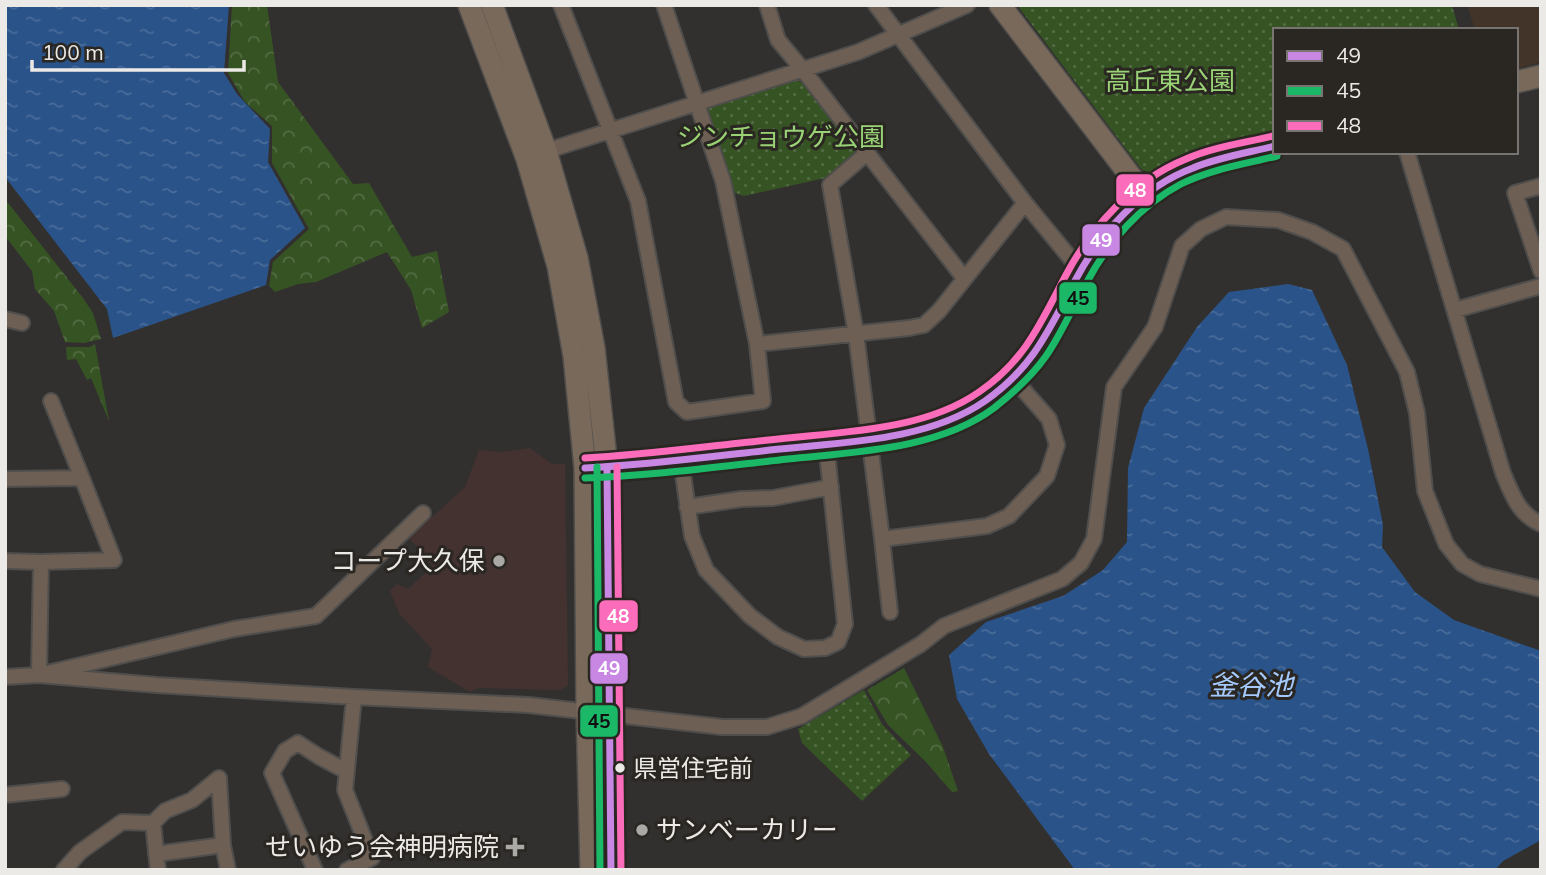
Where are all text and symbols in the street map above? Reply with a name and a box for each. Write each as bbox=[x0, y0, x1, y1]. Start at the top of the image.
scale bar bbox=[32, 28, 243, 72]
legend bbox=[1273, 28, 1518, 154]
text: 100 m bbox=[42, 39, 104, 65]
text: 49 bbox=[1336, 42, 1361, 68]
park label: 高丘東公園 bbox=[1105, 64, 1235, 97]
text: 45 bbox=[1336, 77, 1361, 103]
text: 48 bbox=[1336, 112, 1361, 138]
park label: ジンチョウゲ公園 bbox=[677, 120, 885, 153]
line badge: 48 bbox=[1115, 173, 1155, 207]
text: 48 bbox=[1124, 178, 1146, 202]
line badge: 49 bbox=[1081, 223, 1121, 257]
text: 49 bbox=[1090, 228, 1112, 252]
line badge: 45 bbox=[1058, 281, 1098, 315]
text: 45 bbox=[1067, 286, 1089, 310]
place label: コープ大久保 bbox=[331, 544, 485, 577]
marker: コープ大久保 bbox=[491, 553, 507, 569]
line badge: 48 bbox=[598, 599, 639, 633]
text: 48 bbox=[607, 604, 629, 628]
line badge: 49 bbox=[589, 652, 629, 685]
text: 49 bbox=[598, 656, 620, 680]
water label: 釜谷池 bbox=[1209, 667, 1296, 702]
line badge: 45 bbox=[579, 704, 619, 738]
text: 45 bbox=[588, 709, 610, 733]
place label: 県営住宅前 bbox=[633, 753, 753, 783]
marker: 県営住宅前 bbox=[613, 761, 627, 775]
place label: サンベーカリー bbox=[656, 813, 838, 846]
marker: サンベーカリー bbox=[634, 822, 650, 838]
place label: せいゆう会神明病院 bbox=[265, 830, 499, 863]
marker: せいゆう会神明病院 bbox=[505, 837, 525, 857]

